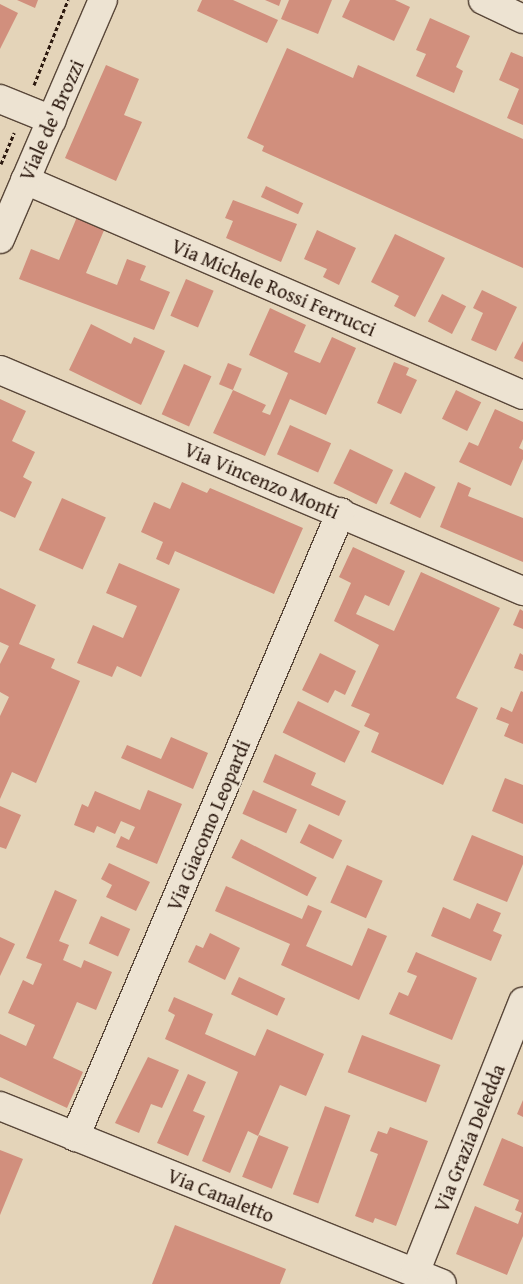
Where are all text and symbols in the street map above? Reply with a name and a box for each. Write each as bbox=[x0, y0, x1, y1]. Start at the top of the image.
street label: Viale de' Brozzi bbox=[14, 56, 88, 184]
street label: Via Michele Rossi Ferrucci bbox=[168, 233, 380, 341]
street label: Via Vincenzo Monti bbox=[181, 437, 343, 523]
street label: Via Giacomo Leopardi bbox=[161, 736, 255, 914]
street label: Via Grazia Deledda bbox=[428, 1061, 510, 1215]
street label: Via Canaletto bbox=[164, 1163, 278, 1227]

